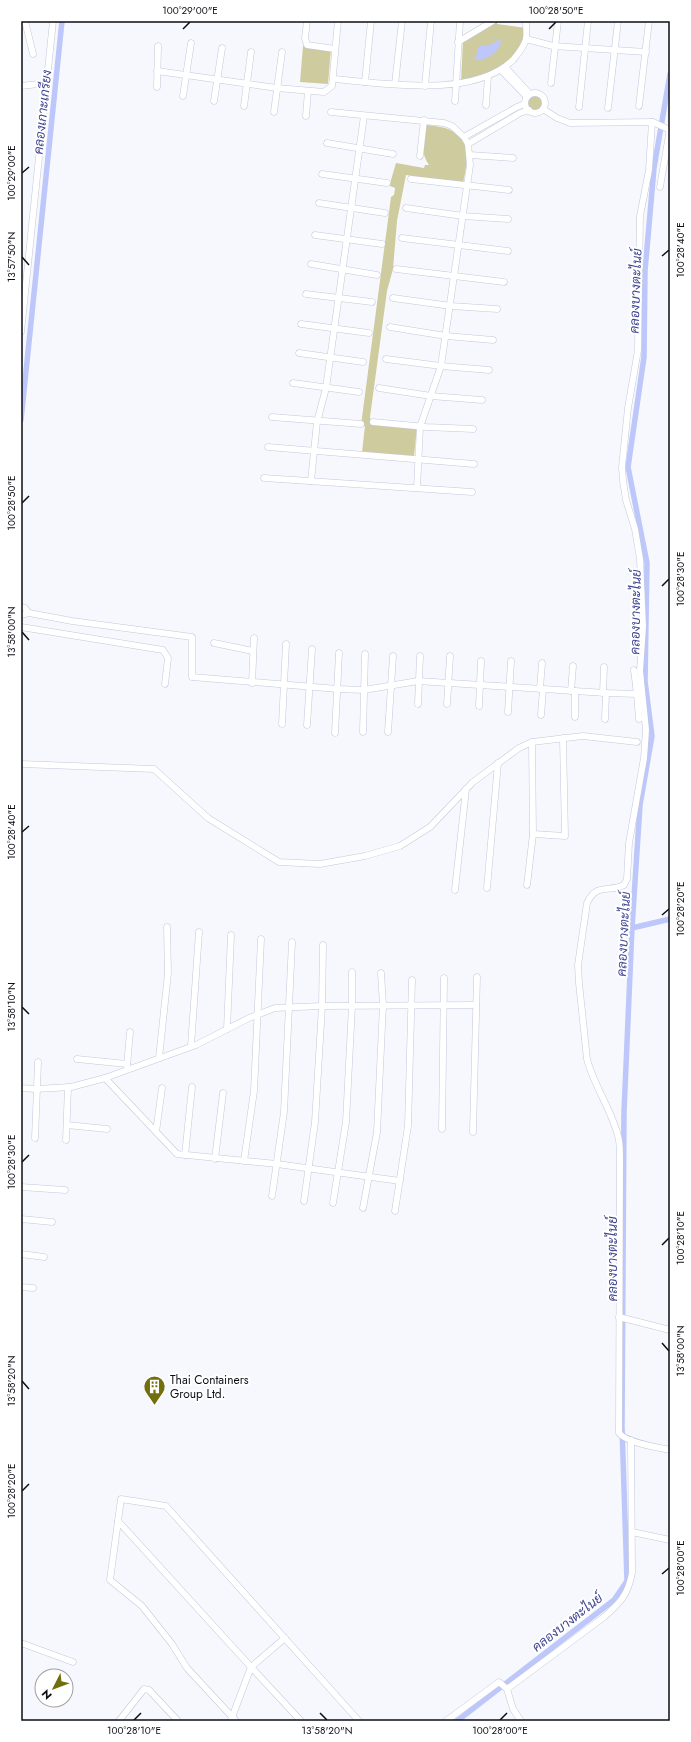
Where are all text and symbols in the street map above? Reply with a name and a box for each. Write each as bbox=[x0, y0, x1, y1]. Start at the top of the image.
text: 100°29'00"E bbox=[162, 3, 218, 18]
text: 100°28'50"E bbox=[528, 3, 584, 18]
water label: คลองเกาะเกรียง bbox=[29, 69, 56, 155]
text: 100°29'00"E bbox=[4, 145, 19, 201]
text: 100°28'40"E bbox=[673, 222, 688, 278]
text: 13°57'50"N bbox=[4, 232, 19, 282]
water label: คลองบางตะไนย์ bbox=[625, 246, 647, 334]
text: 100°28'50"E bbox=[4, 475, 19, 531]
text: 100°28'30"E bbox=[673, 552, 688, 606]
water label: คลองบางตะไนย์ bbox=[625, 567, 646, 655]
text: 13°58'00"N bbox=[4, 606, 19, 658]
text: 100°28'40"E bbox=[4, 804, 19, 860]
text: 100°28'20"E bbox=[673, 881, 688, 937]
water label: คลองบางตะไนย์ bbox=[612, 889, 635, 977]
text: 13°58'10"N bbox=[4, 982, 19, 1032]
text: 100°28'30"E bbox=[4, 1135, 19, 1189]
text: 100°28'10"E bbox=[673, 1211, 688, 1265]
water label: คลองบางตะไนย์ bbox=[603, 1214, 622, 1302]
text: 13°58'00"N bbox=[673, 1325, 688, 1377]
text: 13°58'20"N bbox=[4, 1356, 19, 1406]
place label: Thai Containers Group Ltd. bbox=[170, 1371, 249, 1403]
building icon: Thai Containers Group Ltd. bbox=[141, 1374, 167, 1407]
text: 100°28'20"E bbox=[4, 1463, 19, 1519]
text: 100°28'00"E bbox=[673, 1540, 688, 1596]
water label: คลองบางตะไนย์ bbox=[528, 1587, 608, 1656]
north arrow bbox=[34, 1668, 74, 1708]
text: N bbox=[38, 1686, 55, 1703]
text: 100°28'10"E bbox=[107, 1723, 161, 1738]
text: 13°58'20"N bbox=[302, 1723, 352, 1738]
text: 100°28'00"E bbox=[472, 1723, 528, 1738]

